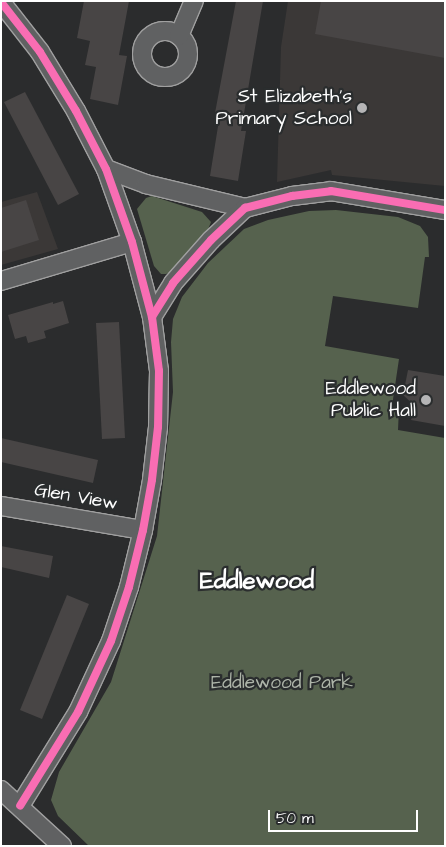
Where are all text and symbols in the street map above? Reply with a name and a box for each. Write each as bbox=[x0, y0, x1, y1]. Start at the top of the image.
place label: St Elizabeth's Primary School bbox=[216, 86, 352, 130]
marker: St Elizabeth's Primary School bbox=[356, 102, 368, 114]
place label: Eddlewood Public Hall bbox=[326, 378, 416, 422]
marker: Eddlewood Public Hall bbox=[420, 394, 432, 406]
street label: Glen View bbox=[33, 478, 119, 516]
district label: Eddlewood bbox=[200, 568, 314, 596]
park label: Eddlewood Park bbox=[211, 672, 353, 694]
scale bar bbox=[271, 800, 421, 832]
text: 50 m bbox=[276, 808, 314, 829]

